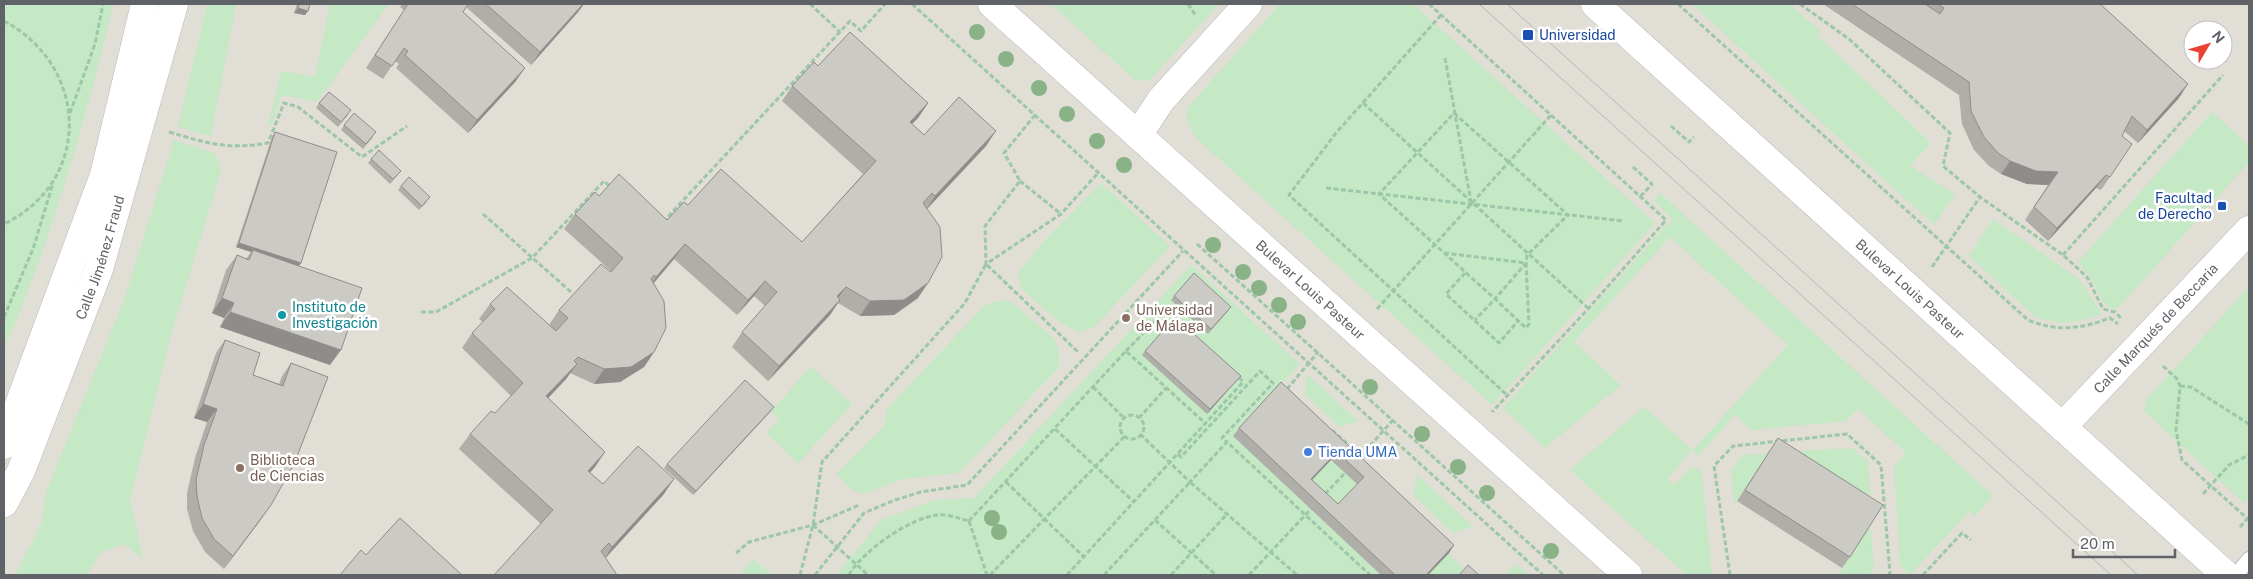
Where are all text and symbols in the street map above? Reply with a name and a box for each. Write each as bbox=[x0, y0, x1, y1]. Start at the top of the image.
north arrow bbox=[2183, 20, 2233, 70]
place label: Universidad bbox=[1539, 27, 1616, 43]
marker: Universidad bbox=[1521, 28, 1535, 42]
text: N bbox=[2209, 28, 2228, 46]
place label: Facultad de Derecho bbox=[2138, 190, 2212, 222]
street label: Calle Jiménez Fraud bbox=[72, 194, 127, 322]
marker: Facultad de Derecho bbox=[2216, 200, 2228, 212]
street label: Bulevar Louis Pasteur bbox=[1852, 236, 1968, 342]
street label: Bulevar Louis Pasteur bbox=[1253, 237, 1368, 343]
street label: Calle Marqués de Beccaria bbox=[2090, 260, 2221, 397]
place label: Instituto de Investigación bbox=[292, 299, 378, 331]
place label: Universidad de Málaga bbox=[1136, 302, 1213, 334]
marker: Instituto de Investigación bbox=[276, 309, 288, 321]
marker: Universidad de Málaga bbox=[1120, 312, 1132, 324]
place label: Tienda UMA bbox=[1318, 444, 1397, 460]
marker: Tienda UMA bbox=[1302, 446, 1314, 458]
place label: Biblioteca de Ciencias bbox=[250, 452, 324, 484]
marker: Biblioteca de Ciencias bbox=[234, 462, 246, 474]
scale bar bbox=[2073, 526, 2176, 558]
text: 20 m bbox=[2080, 535, 2115, 552]

